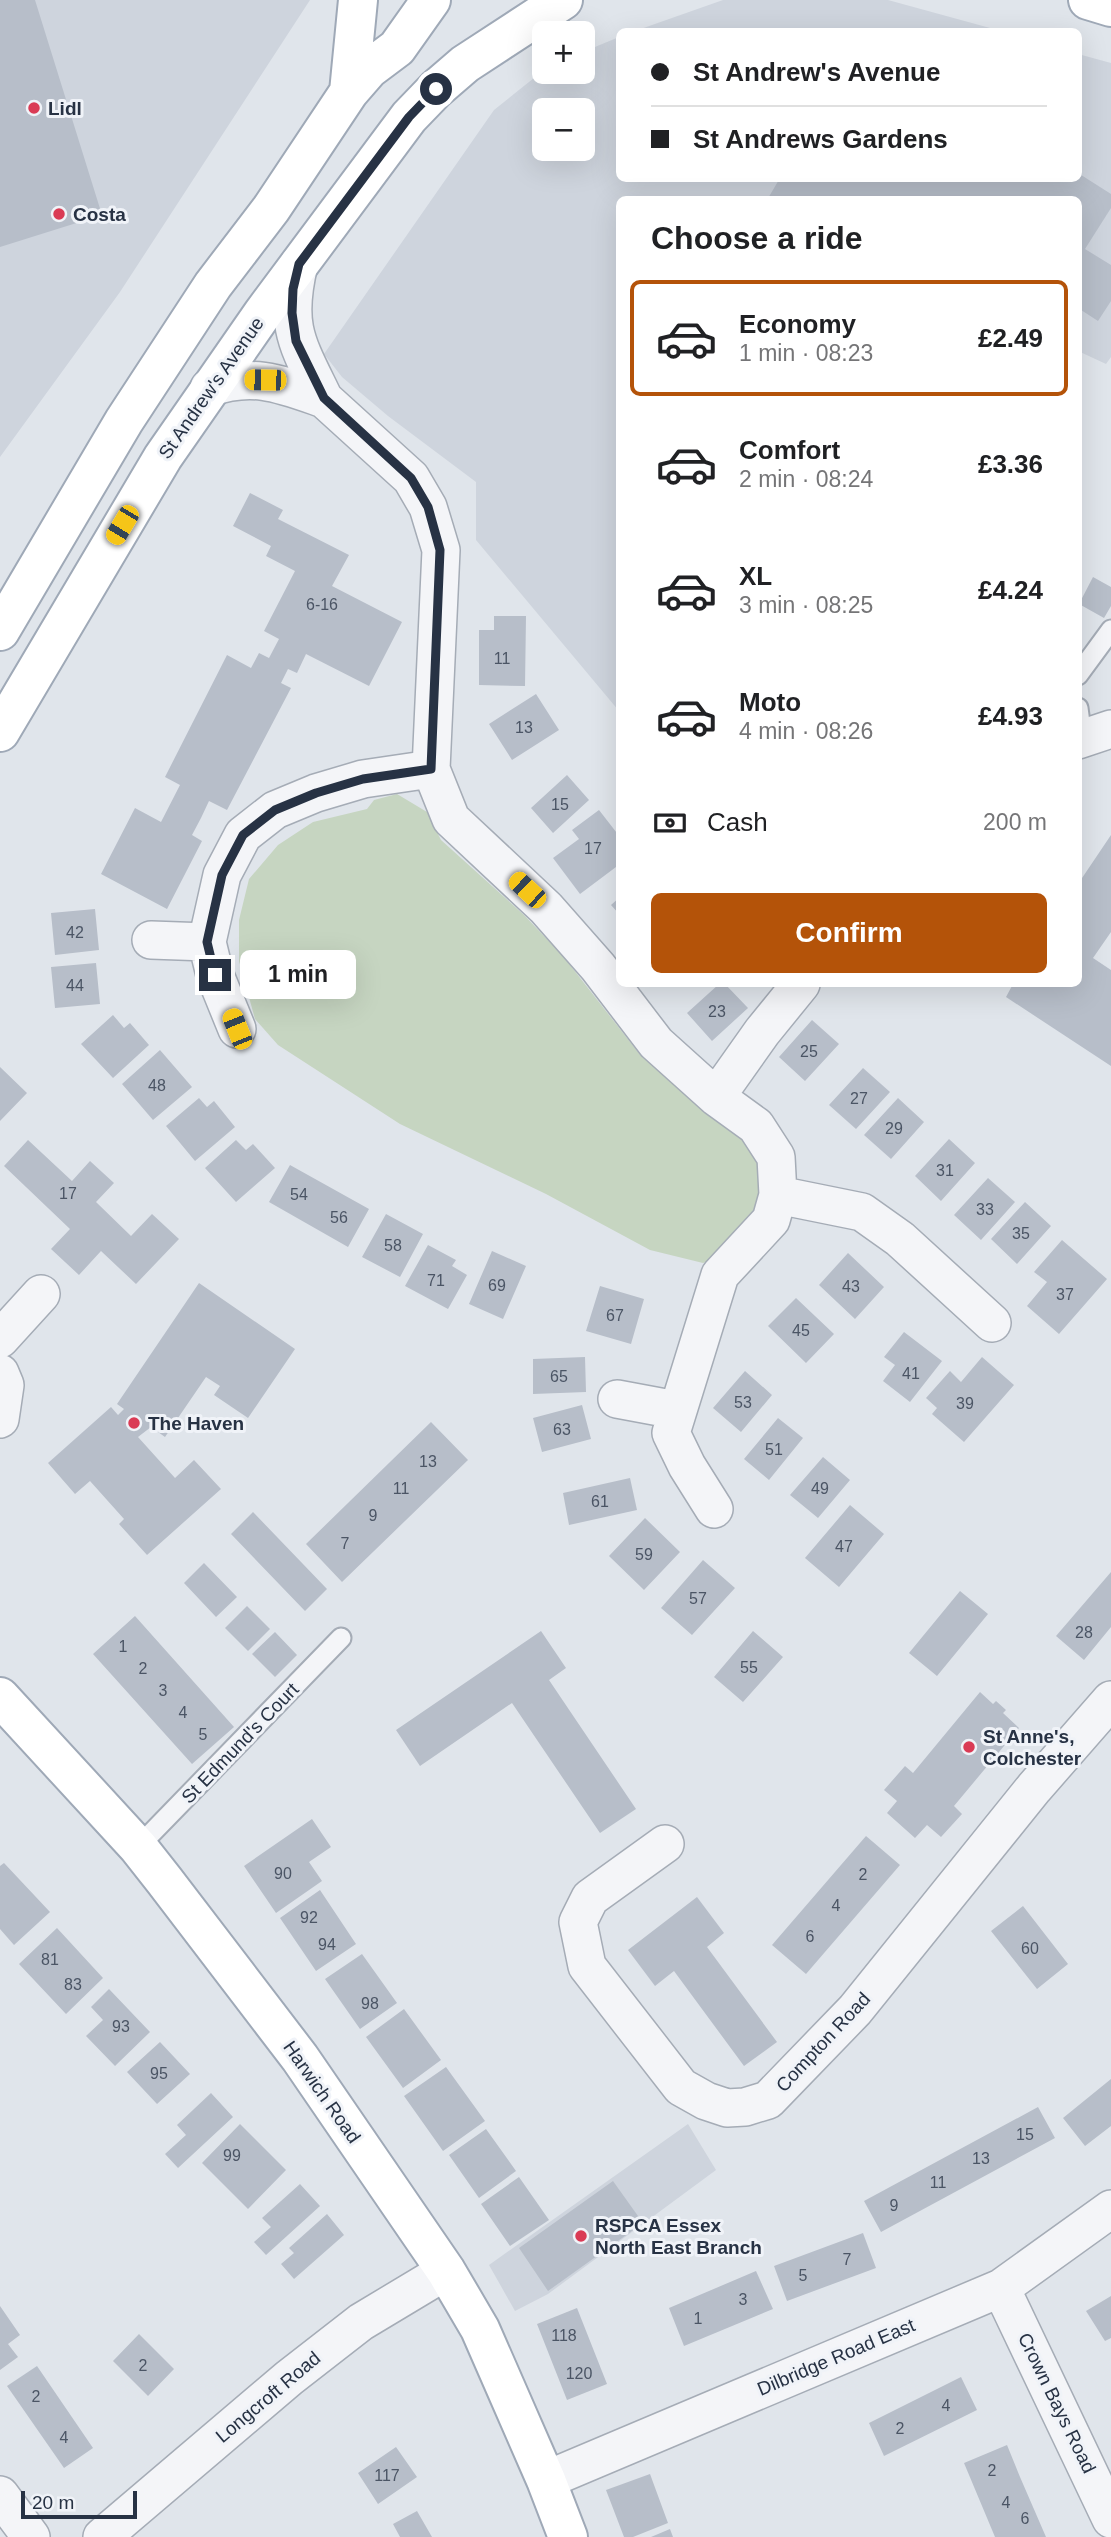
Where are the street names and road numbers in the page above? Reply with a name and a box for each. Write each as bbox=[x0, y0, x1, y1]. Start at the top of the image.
street label: St Andrew's Avenue bbox=[154, 313, 268, 463]
street label: St Edmund's Court bbox=[177, 1678, 303, 1807]
street label: Compton Road bbox=[772, 1988, 874, 2096]
street label: Harwich Road bbox=[279, 2037, 365, 2147]
street label: Dilbridge Road East bbox=[754, 2314, 919, 2400]
street label: Crown Bays Road bbox=[1014, 2330, 1100, 2476]
street label: Longcroft Road bbox=[211, 2347, 325, 2447]

